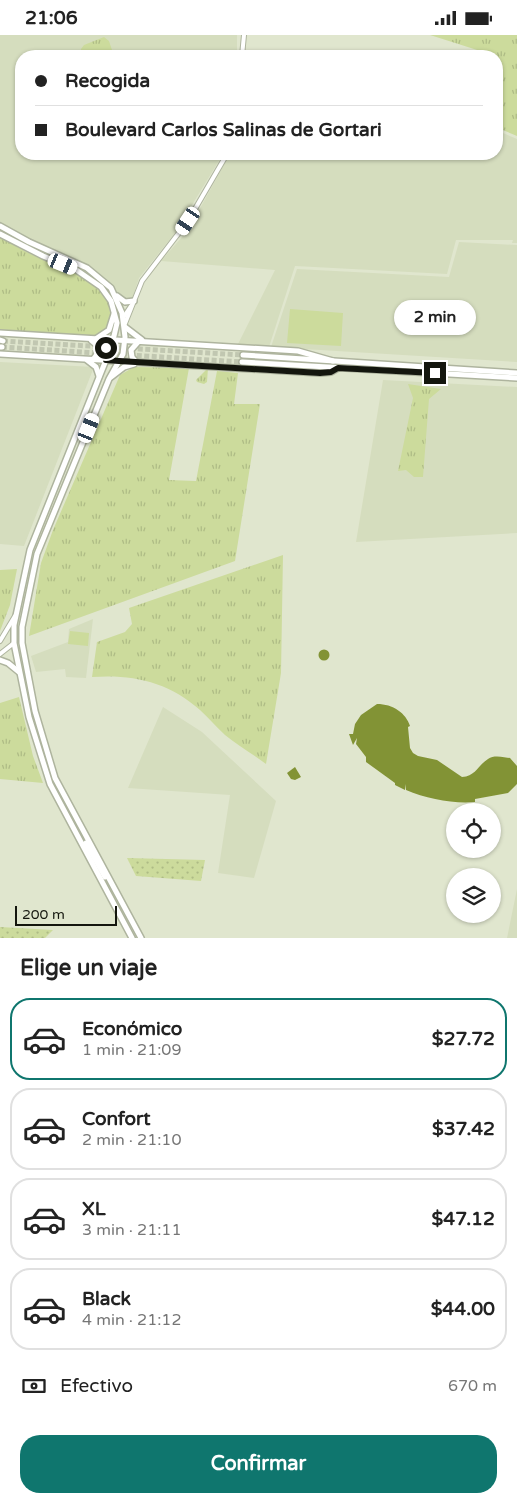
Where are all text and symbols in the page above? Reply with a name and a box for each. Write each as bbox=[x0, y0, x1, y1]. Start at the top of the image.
text: 21:06 bbox=[25, 7, 78, 29]
text: Recogida bbox=[65, 70, 150, 92]
text: Boulevard Carlos Salinas de Gortari bbox=[65, 119, 382, 141]
car bbox=[173, 204, 202, 238]
car bbox=[46, 251, 79, 277]
callout: 2 min bbox=[394, 301, 476, 335]
text: 2 min bbox=[414, 307, 456, 327]
route start bbox=[95, 337, 117, 359]
route end bbox=[424, 362, 446, 384]
car bbox=[76, 411, 101, 445]
map controls bbox=[446, 803, 501, 923]
button: locate bbox=[446, 803, 501, 858]
button: layers bbox=[446, 868, 501, 923]
scale bar bbox=[15, 903, 118, 926]
text: 200 m bbox=[22, 906, 65, 923]
text: Elige un viaje bbox=[20, 955, 157, 981]
icon: car bbox=[22, 1017, 67, 1062]
text: Económico bbox=[82, 1018, 182, 1040]
text: $27.72 bbox=[432, 1028, 495, 1050]
text: 1 min · 21:09 bbox=[82, 1040, 181, 1060]
icon: car bbox=[22, 1107, 67, 1152]
text: Confort bbox=[82, 1108, 151, 1130]
text: $37.42 bbox=[432, 1118, 495, 1140]
text: 2 min · 21:10 bbox=[82, 1130, 181, 1150]
icon: car bbox=[22, 1197, 67, 1242]
text: XL bbox=[82, 1198, 106, 1220]
text: $47.12 bbox=[432, 1208, 495, 1230]
text: 3 min · 21:11 bbox=[82, 1220, 181, 1240]
icon: car bbox=[22, 1287, 67, 1332]
text: Black bbox=[82, 1288, 131, 1310]
text: $44.00 bbox=[431, 1298, 495, 1320]
text: 4 min · 21:12 bbox=[82, 1310, 181, 1330]
icon: cash bbox=[20, 1372, 48, 1400]
text: Efectivo bbox=[60, 1375, 133, 1397]
text: 670 m bbox=[448, 1376, 497, 1396]
button: Confirmar bbox=[20, 1435, 497, 1493]

